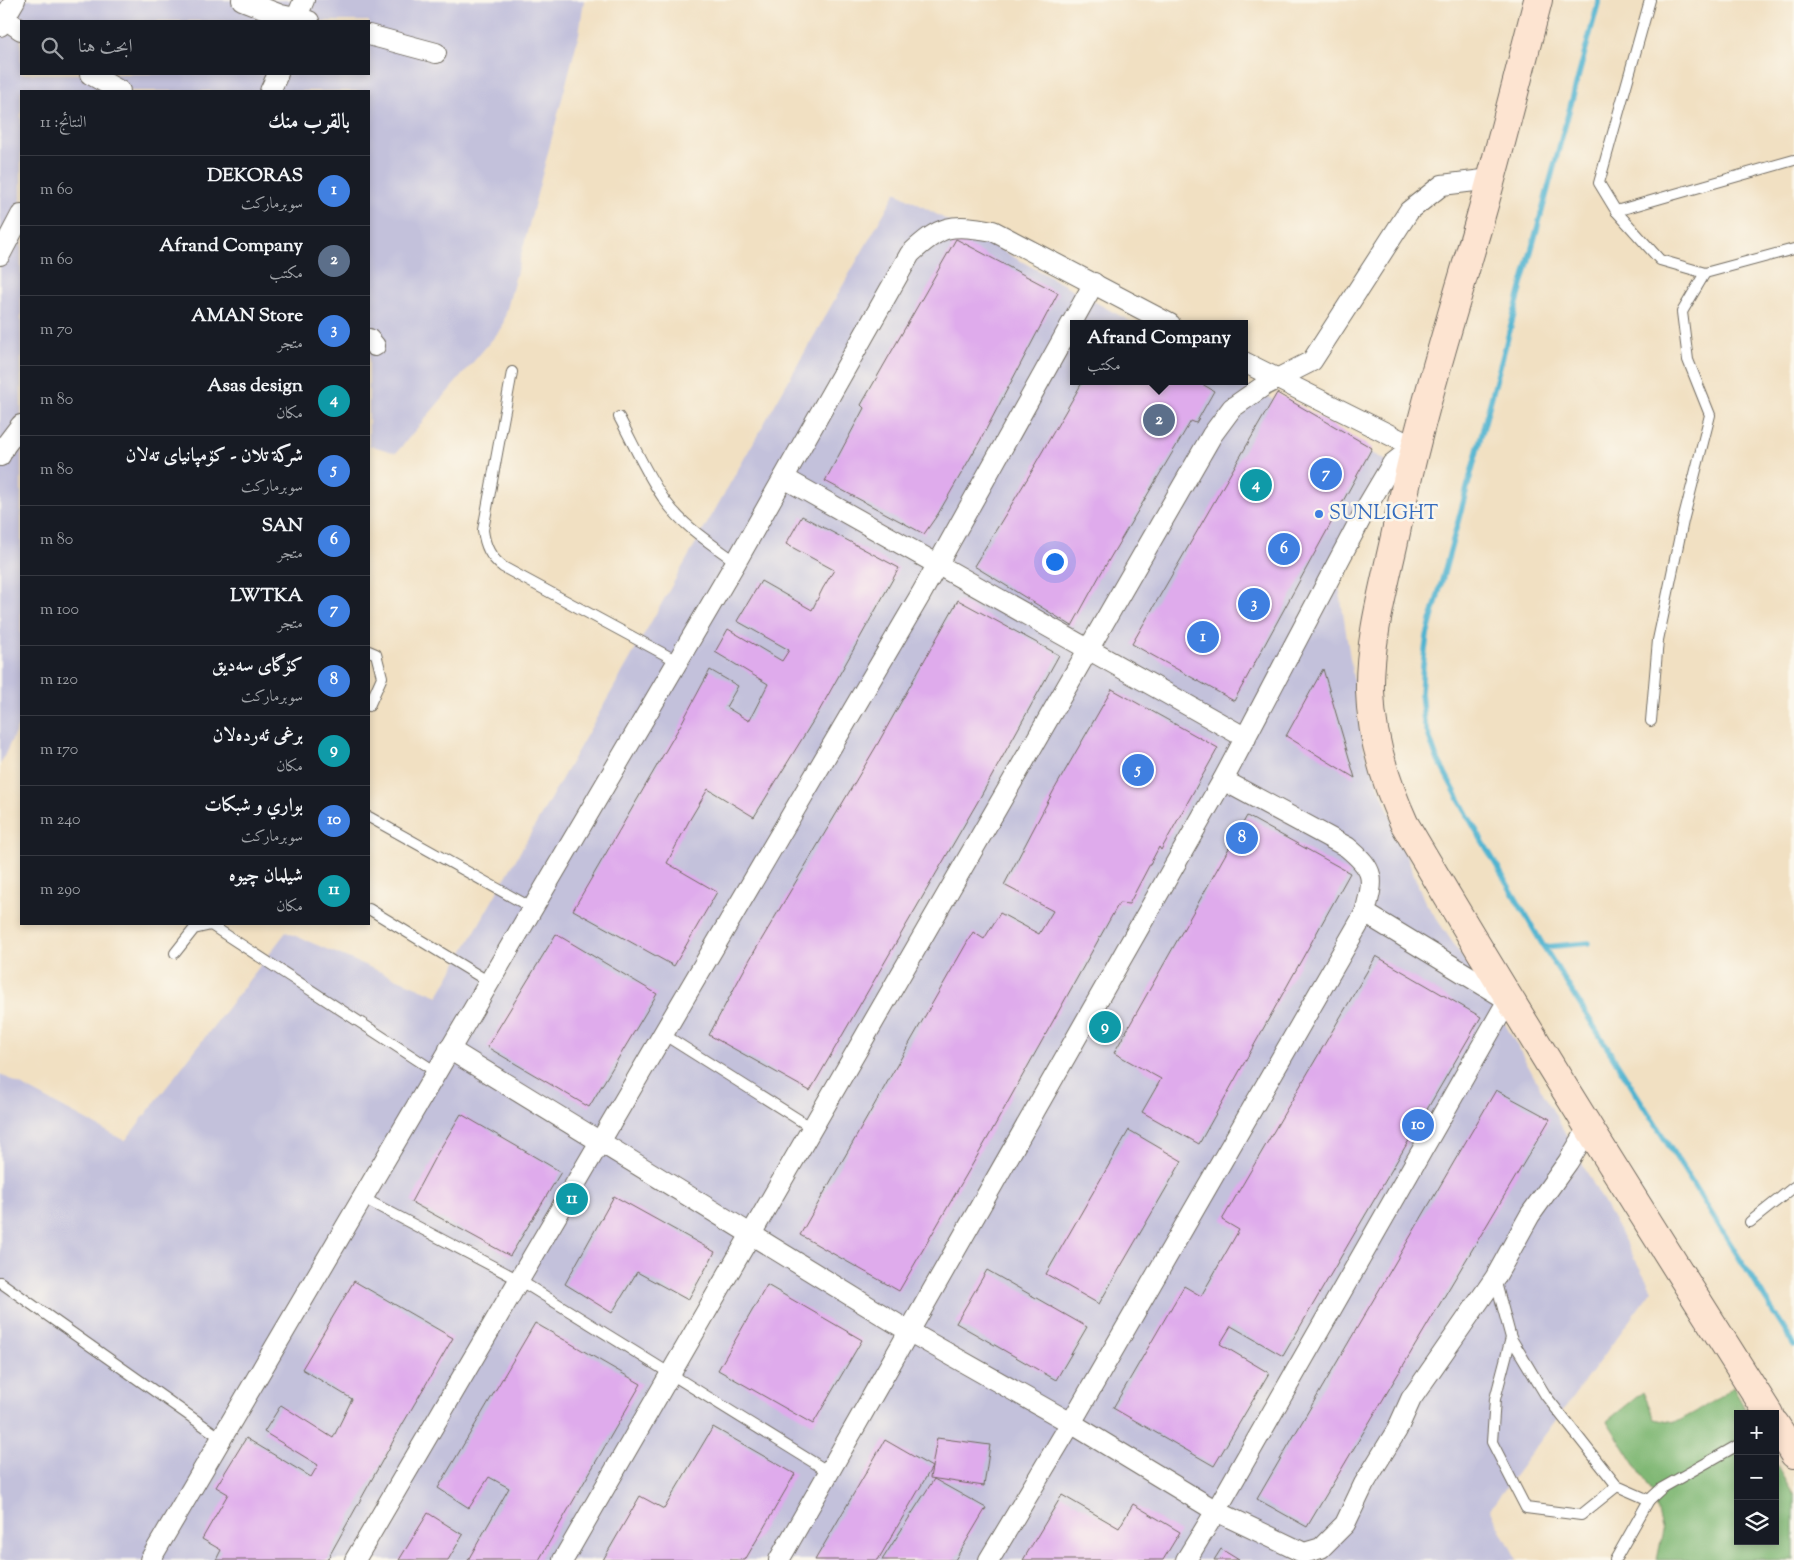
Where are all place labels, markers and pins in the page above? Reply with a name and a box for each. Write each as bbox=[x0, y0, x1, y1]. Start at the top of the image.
pin: 2 bbox=[1143, 401, 1175, 439]
pin: 7 bbox=[1310, 455, 1342, 493]
pin: 4 bbox=[1240, 466, 1272, 504]
place label: SUNLIGHT bbox=[1329, 500, 1438, 529]
marker: SUNLIGHT bbox=[1313, 508, 1325, 520]
pin: 6 bbox=[1268, 530, 1300, 568]
pin: 3 bbox=[1238, 585, 1270, 623]
pin: 1 bbox=[1187, 618, 1219, 656]
pin: 5 bbox=[1122, 751, 1154, 789]
pin: 8 bbox=[1226, 819, 1258, 857]
pin: 9 bbox=[1089, 1008, 1121, 1046]
pin: 10 bbox=[1402, 1106, 1434, 1144]
pin: 11 bbox=[556, 1180, 588, 1218]

